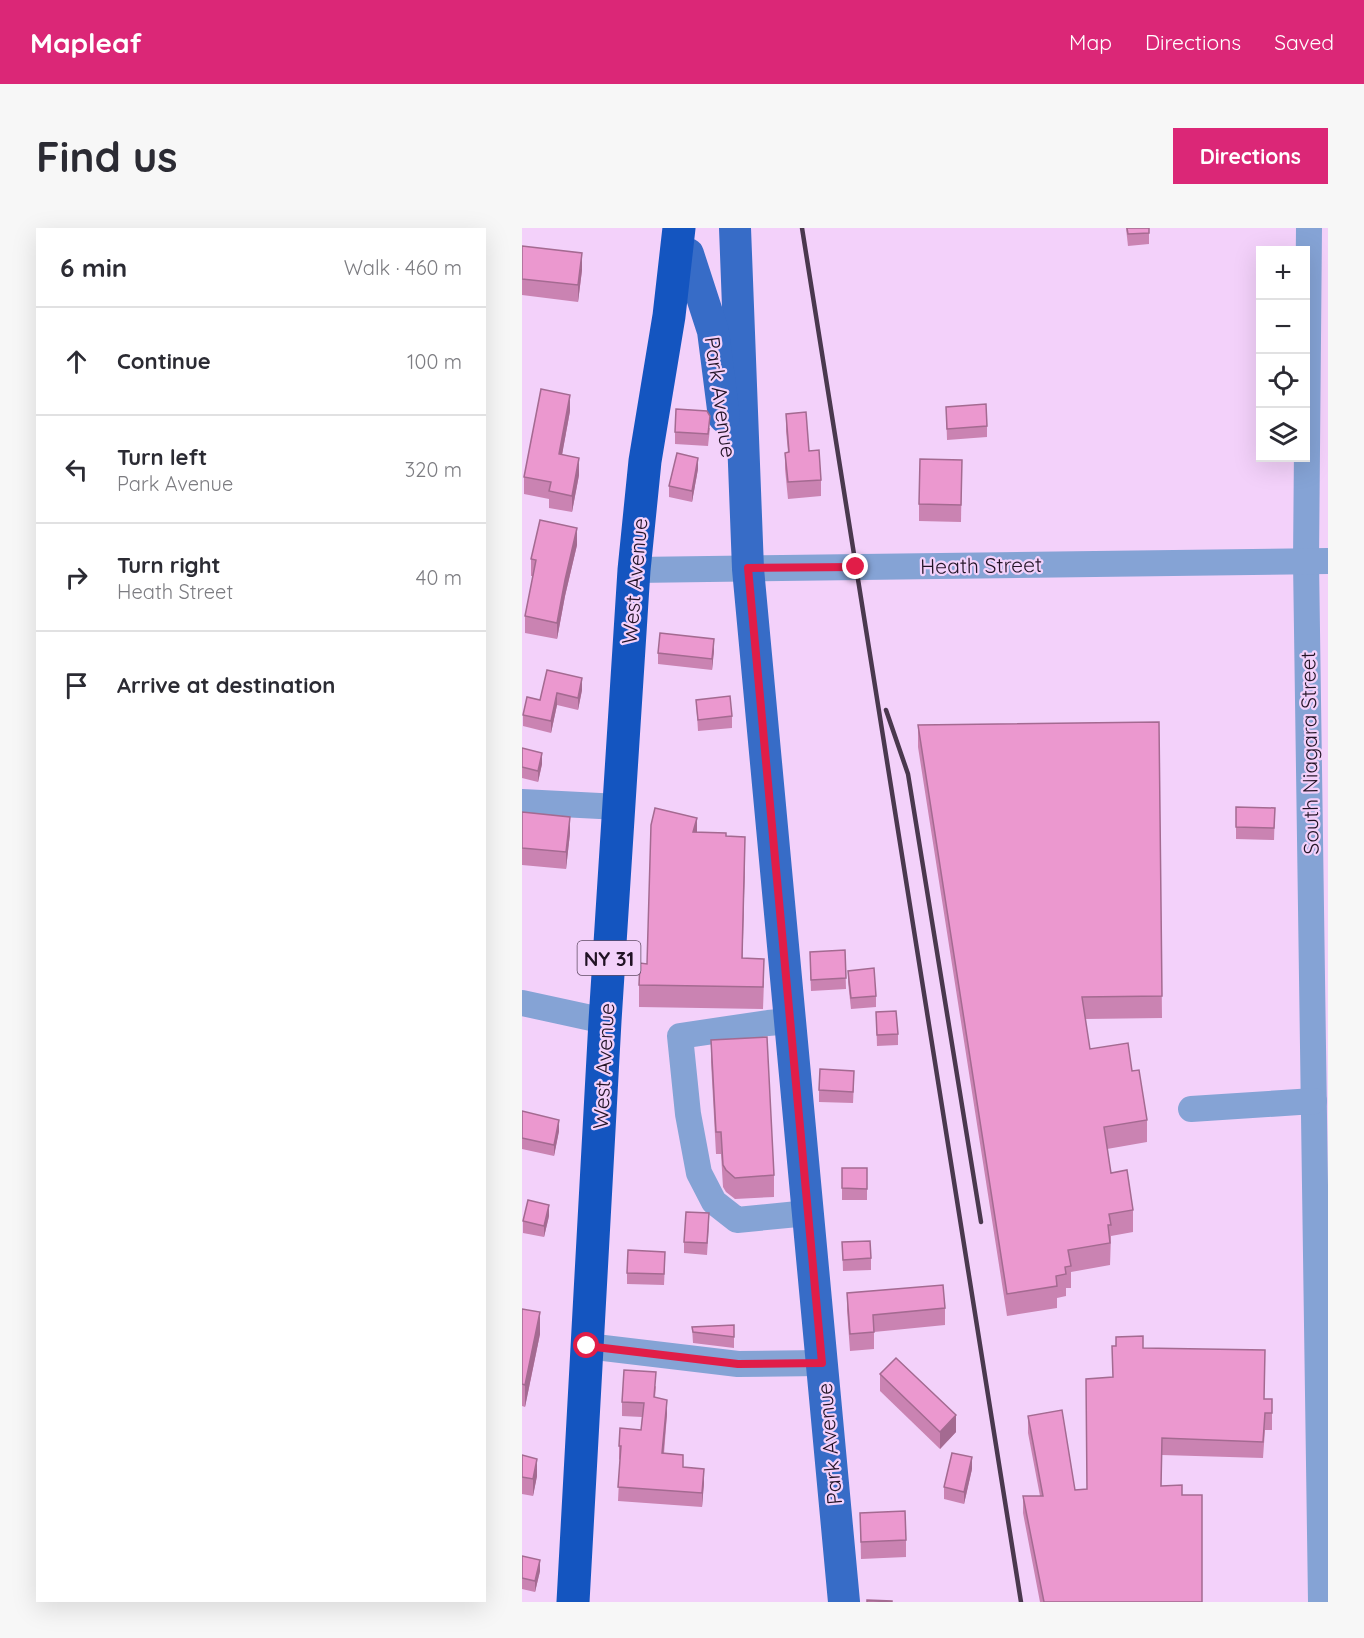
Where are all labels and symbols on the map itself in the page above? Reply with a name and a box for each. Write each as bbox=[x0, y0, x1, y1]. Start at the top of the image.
street label: Park Avenue bbox=[700, 335, 742, 459]
street label: West Avenue bbox=[616, 517, 652, 645]
street label: Heath Street bbox=[920, 551, 1042, 579]
route end bbox=[842, 553, 868, 579]
street label: South Niagara Street bbox=[1294, 651, 1324, 855]
road number: NY 31 bbox=[578, 941, 640, 975]
street label: West Avenue bbox=[587, 1002, 619, 1130]
route start bbox=[573, 1332, 599, 1358]
street label: Park Avenue bbox=[811, 1382, 847, 1506]

